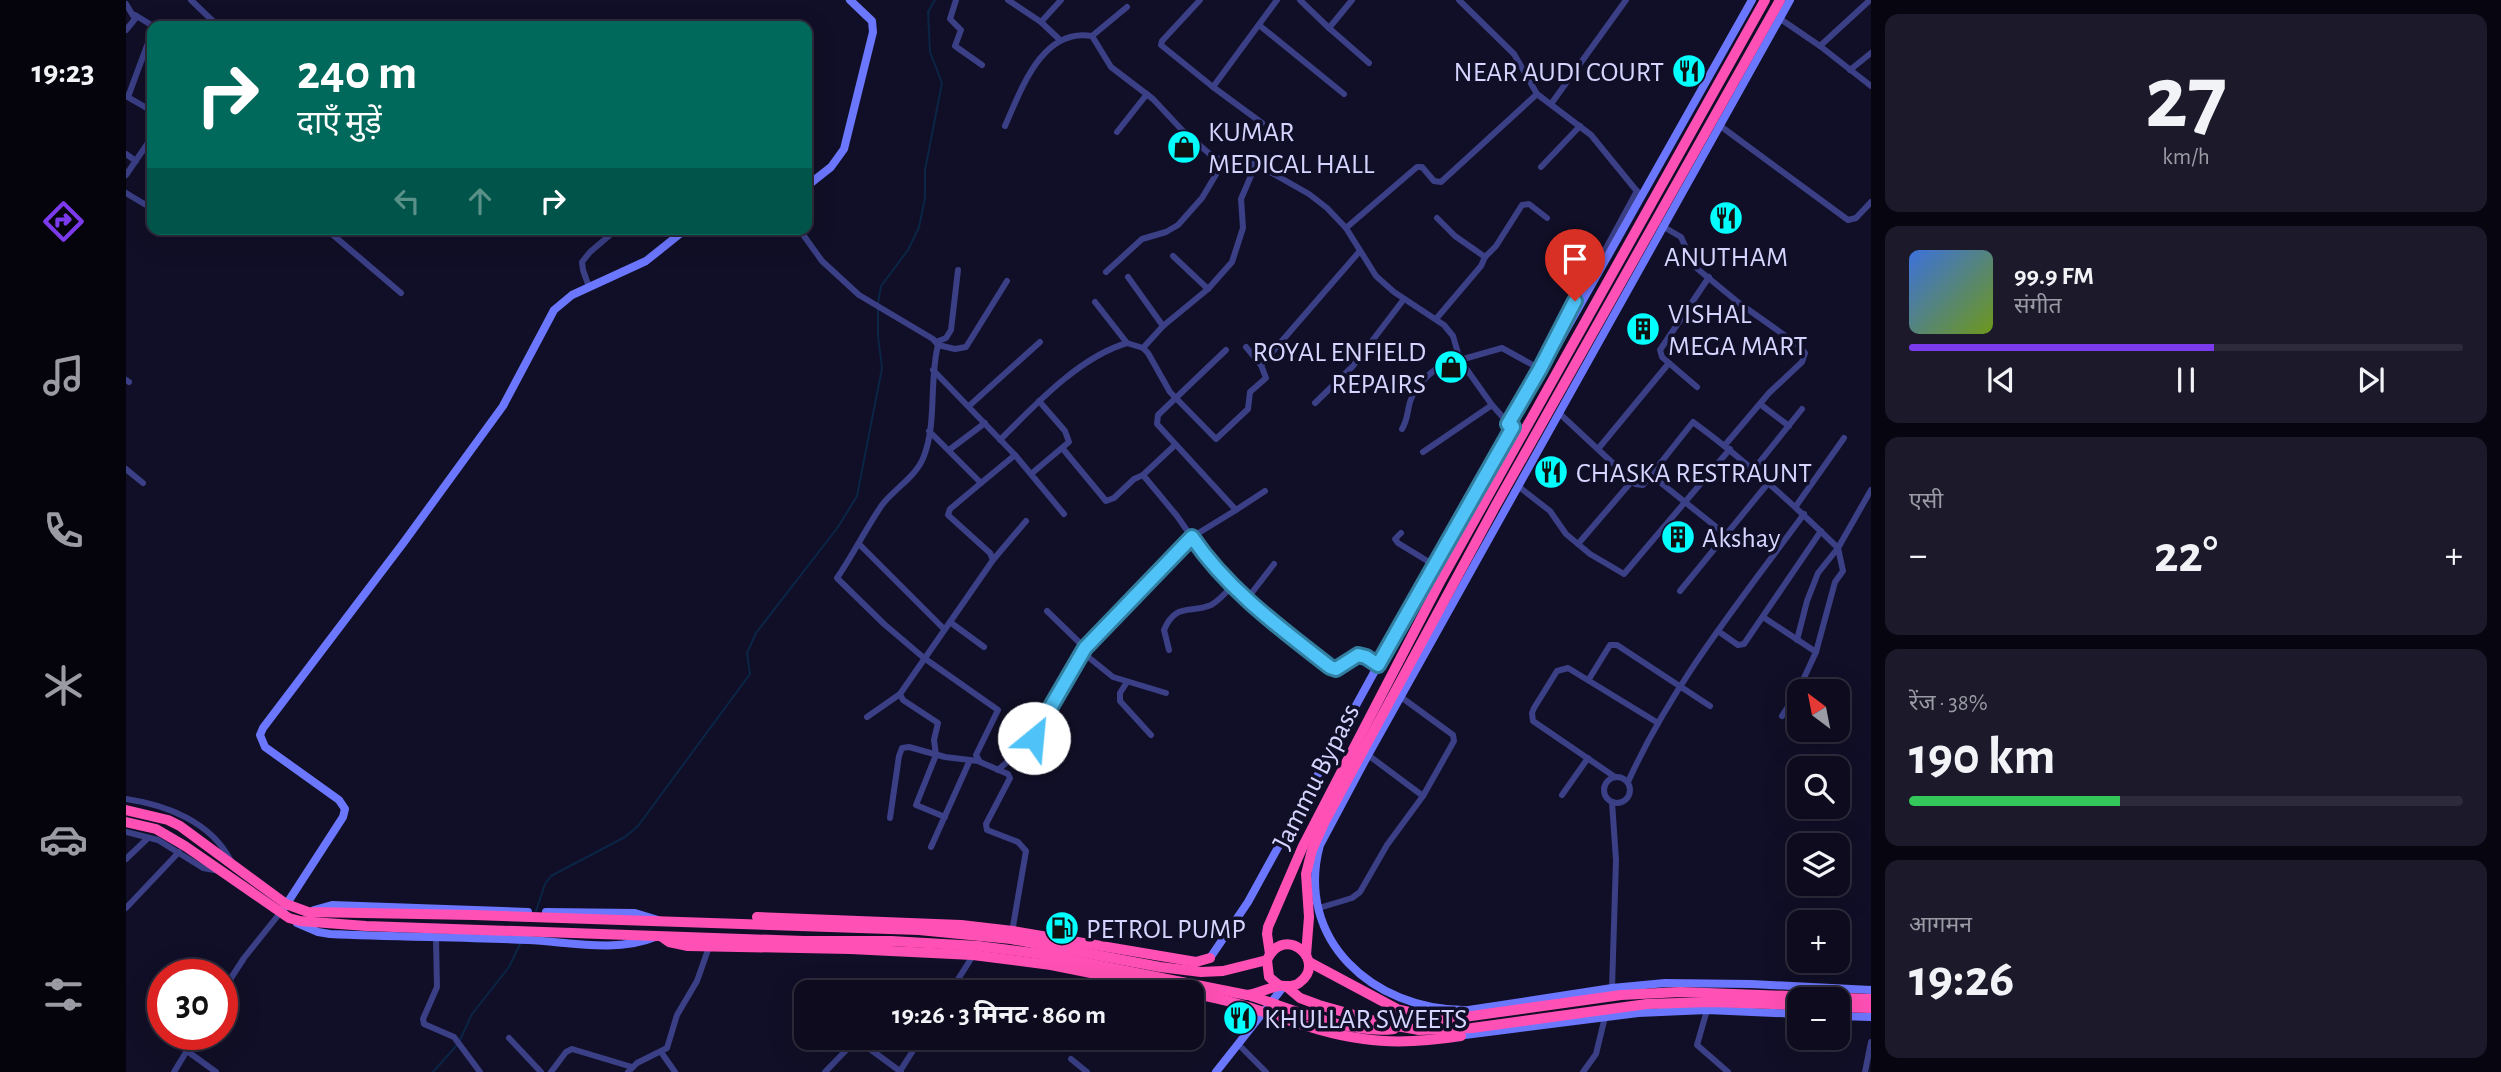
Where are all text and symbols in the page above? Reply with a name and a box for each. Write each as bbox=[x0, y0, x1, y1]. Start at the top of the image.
icon: right bbox=[182, 49, 273, 140]
text: 240 m bbox=[297, 49, 417, 98]
restaurant icon: NEAR AUDI COURT bbox=[1670, 52, 1708, 90]
text: 27 bbox=[2145, 53, 2227, 144]
text: 19:23 bbox=[31, 56, 95, 88]
place label: NEAR AUDI COURT bbox=[1454, 59, 1664, 87]
text: दाएँ मुड़ें bbox=[297, 107, 382, 139]
place label: KUMAR MEDICAL HALL bbox=[1208, 119, 1375, 179]
shop icon: KUMAR MEDICAL HALL bbox=[1165, 128, 1203, 166]
text: km/h bbox=[2162, 146, 2210, 169]
icon: left bbox=[388, 182, 426, 220]
icon: ahead bbox=[461, 182, 499, 220]
icon: right bbox=[534, 182, 572, 220]
icon: directions bbox=[39, 197, 88, 246]
restaurant icon: ANUTHAM bbox=[1707, 199, 1745, 237]
pin bbox=[1545, 229, 1605, 301]
icon: arrive bbox=[1556, 240, 1594, 278]
place label: ANUTHAM bbox=[1664, 244, 1788, 272]
text: 99.9 FM bbox=[2014, 263, 2094, 289]
text: संगीत bbox=[2014, 295, 2062, 318]
place label: VISHAL MEGA MART bbox=[1668, 301, 1808, 361]
building icon: VISHAL MEGA MART bbox=[1624, 310, 1662, 348]
place label: ROYAL ENFIELD REPAIRS bbox=[1253, 339, 1426, 399]
shop icon: ROYAL ENFIELD REPAIRS bbox=[1432, 348, 1470, 386]
icon: music bbox=[39, 351, 88, 400]
icon: previous bbox=[1982, 361, 2020, 399]
icon: pause bbox=[2167, 361, 2205, 399]
icon: next bbox=[2352, 361, 2390, 399]
restaurant icon: CHASKA RESTRAUNT bbox=[1532, 453, 1570, 491]
place label: CHASKA RESTRAUNT bbox=[1576, 460, 1812, 488]
text: एसी bbox=[1909, 490, 1943, 513]
icon: phone bbox=[39, 506, 88, 555]
building icon: Akshay bbox=[1659, 518, 1697, 556]
place label: Akshay bbox=[1702, 525, 1780, 553]
text: 22° bbox=[2154, 529, 2218, 581]
text: − bbox=[1909, 537, 1927, 575]
text: + bbox=[2445, 537, 2463, 575]
icon: climate bbox=[39, 661, 88, 710]
north arrow bbox=[1787, 679, 1850, 742]
map controls bbox=[1787, 679, 1850, 1050]
text: रेंज · 38% bbox=[1909, 692, 1988, 715]
street label: Jammu Bypass bbox=[1268, 700, 1365, 854]
position arrow bbox=[997, 701, 1071, 775]
text: 190 km bbox=[1909, 731, 2055, 783]
button: search bbox=[1787, 756, 1850, 819]
icon: car bbox=[39, 815, 88, 864]
button: layers bbox=[1787, 833, 1850, 896]
fuel station icon: PETROL PUMP bbox=[1043, 909, 1081, 947]
button: + bbox=[1787, 910, 1850, 973]
text: आगमन bbox=[1909, 914, 1972, 937]
place label: PETROL PUMP bbox=[1086, 916, 1246, 944]
text: 19:26 bbox=[1909, 953, 2014, 1005]
speed limit sign: 30 bbox=[147, 959, 238, 1050]
icon: filters bbox=[39, 970, 88, 1019]
button: − bbox=[1787, 987, 1850, 1050]
restaurant icon: KHULLAR SWEETS bbox=[1221, 999, 1259, 1037]
text: 19:26 · 3 मिनट · 860 m bbox=[892, 1002, 1106, 1028]
place label: KHULLAR SWEETS bbox=[1264, 1006, 1467, 1034]

